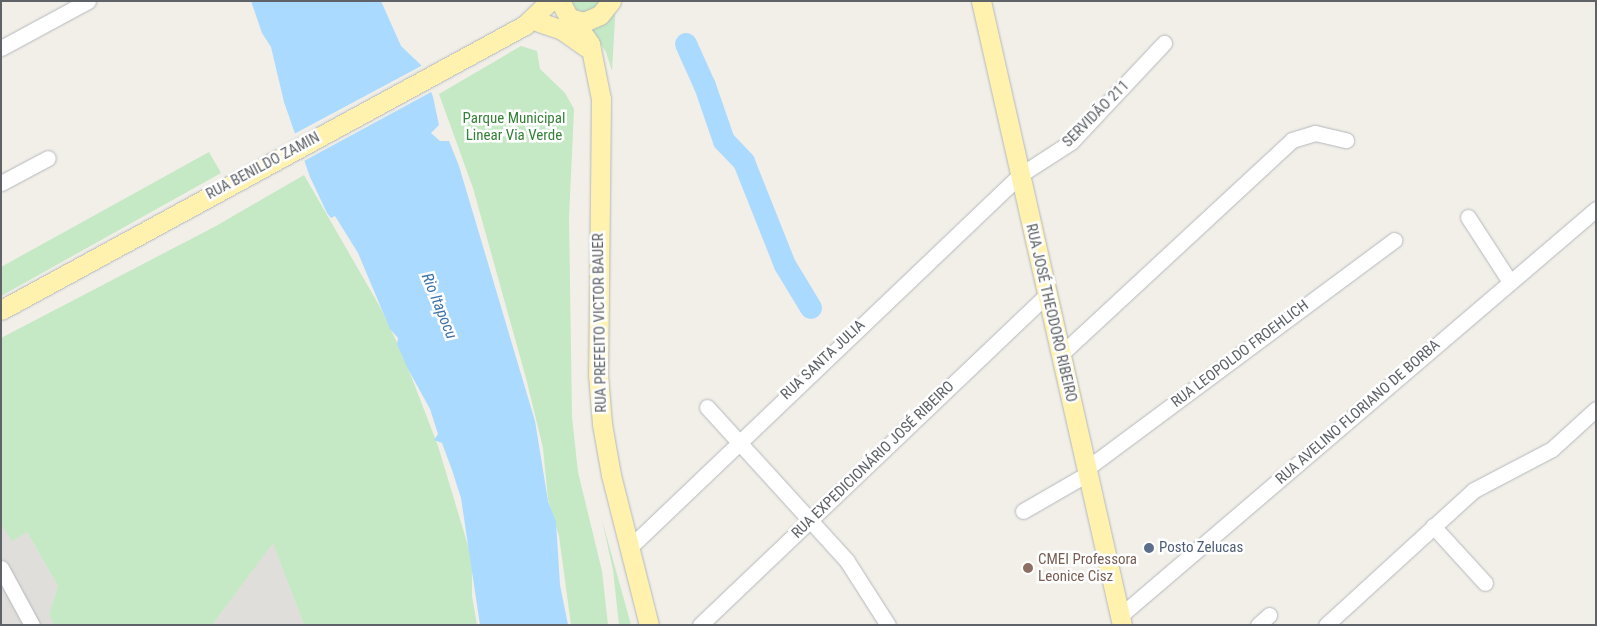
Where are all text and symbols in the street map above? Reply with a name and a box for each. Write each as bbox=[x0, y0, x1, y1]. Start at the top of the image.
street label: SERVIDÃO 211 bbox=[1059, 77, 1133, 151]
park label: Parque Municipal Linear Via Verde bbox=[463, 109, 565, 144]
street label: RUA BENILDO ZAMIN bbox=[203, 128, 323, 204]
street label: RUA JOSÉ THEODORO RIBEIRO bbox=[1022, 222, 1080, 404]
street label: RUA PREFEITO VICTOR BAUER bbox=[589, 233, 611, 413]
water label: Rio Itapocu bbox=[417, 270, 461, 342]
street label: RUA LEOPOLDO FROEHLICH bbox=[1168, 297, 1312, 411]
street label: RUA SANTA JULIA bbox=[777, 316, 869, 404]
street label: RUA AVELINO FLORIANO DE BORBA bbox=[1272, 336, 1444, 488]
street label: RUA EXPEDICIONÁRIO JOSÉ RIBEIRO bbox=[788, 378, 958, 542]
place label: Posto Zelucas bbox=[1159, 539, 1243, 557]
marker: Posto Zelucas bbox=[1143, 542, 1155, 554]
place label: CMEI Professora Leonice Cisz bbox=[1038, 550, 1137, 585]
marker: CMEI Professora Leonice Cisz bbox=[1022, 562, 1034, 574]

